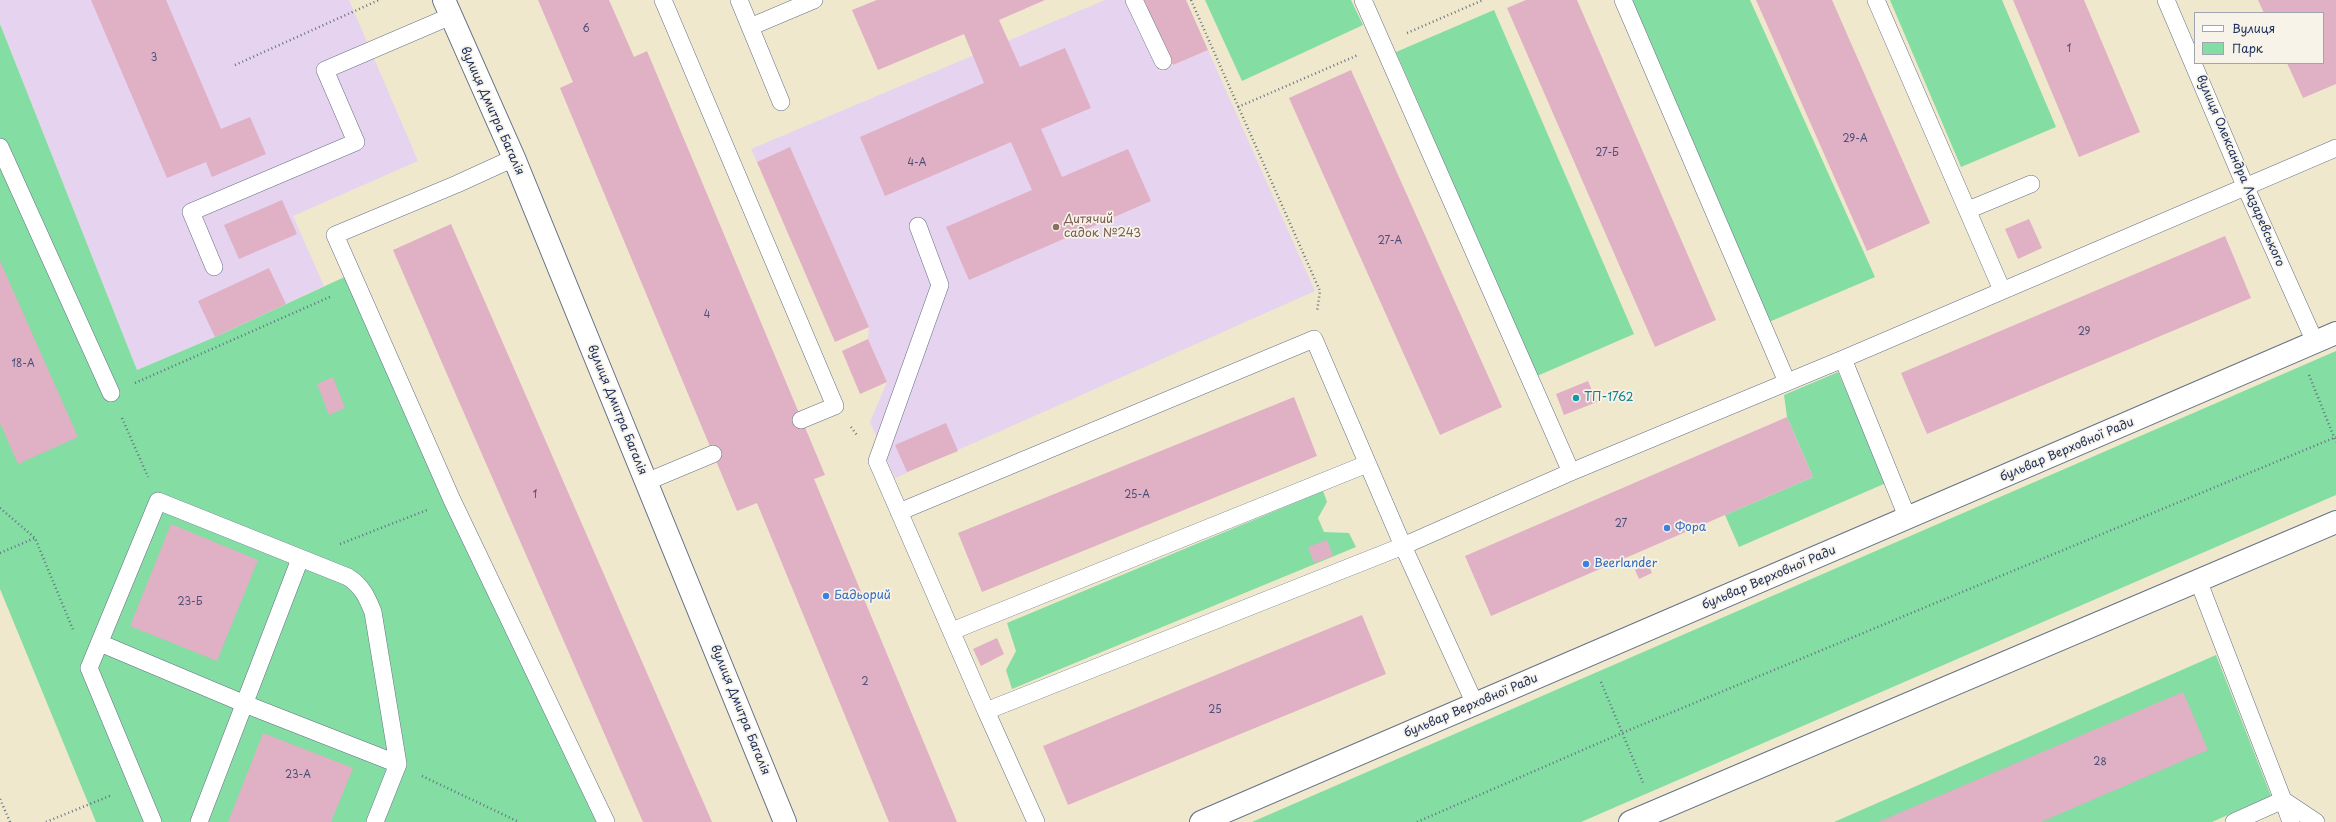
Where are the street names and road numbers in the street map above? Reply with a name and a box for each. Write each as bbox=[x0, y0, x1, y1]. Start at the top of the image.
street label: вулиця Дмитра Багалія bbox=[457, 44, 527, 178]
street label: вулиця Олександра Лазаревського bbox=[2193, 73, 2287, 269]
street label: вулиця Дмитра Багалія bbox=[584, 343, 650, 477]
street label: бульвар Верховної Ради bbox=[1998, 415, 2136, 485]
street label: бульвар Верховної Ради bbox=[1700, 543, 1838, 613]
street label: вулиця Дмитра Багалія bbox=[707, 643, 773, 777]
street label: бульвар Верховної Ради bbox=[1402, 671, 1540, 741]

